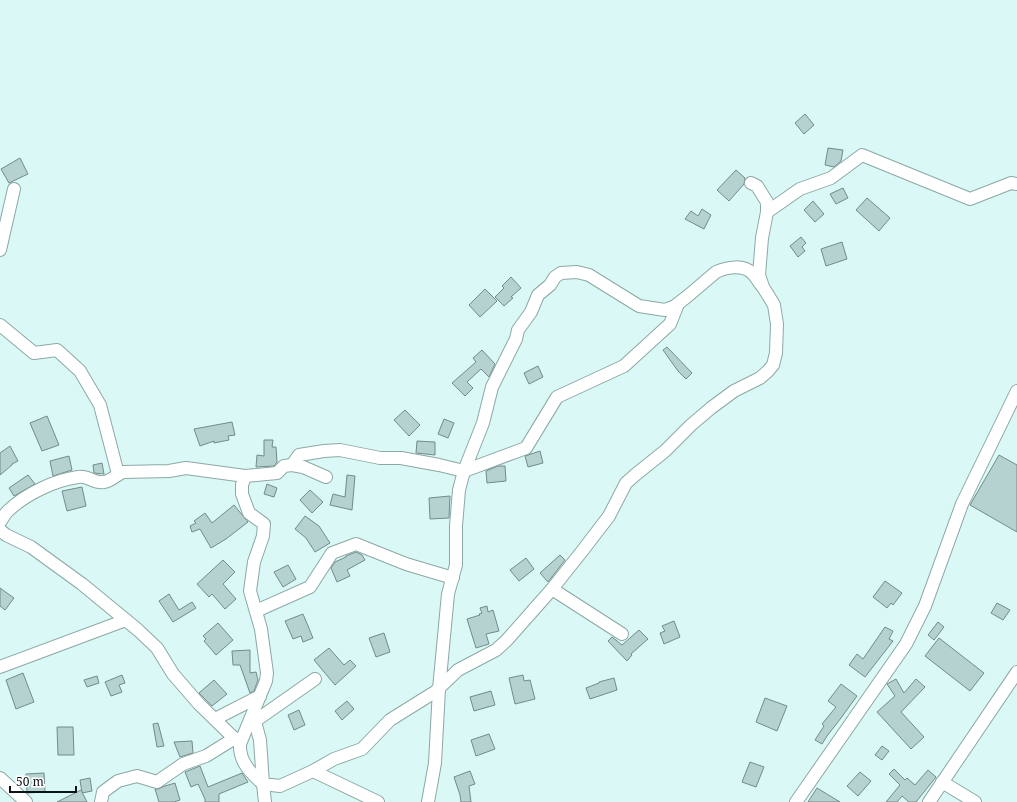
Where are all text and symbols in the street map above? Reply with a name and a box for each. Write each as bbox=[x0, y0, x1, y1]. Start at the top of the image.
scale bar bbox=[10, 768, 76, 794]
text: 50 m bbox=[16, 773, 44, 790]

